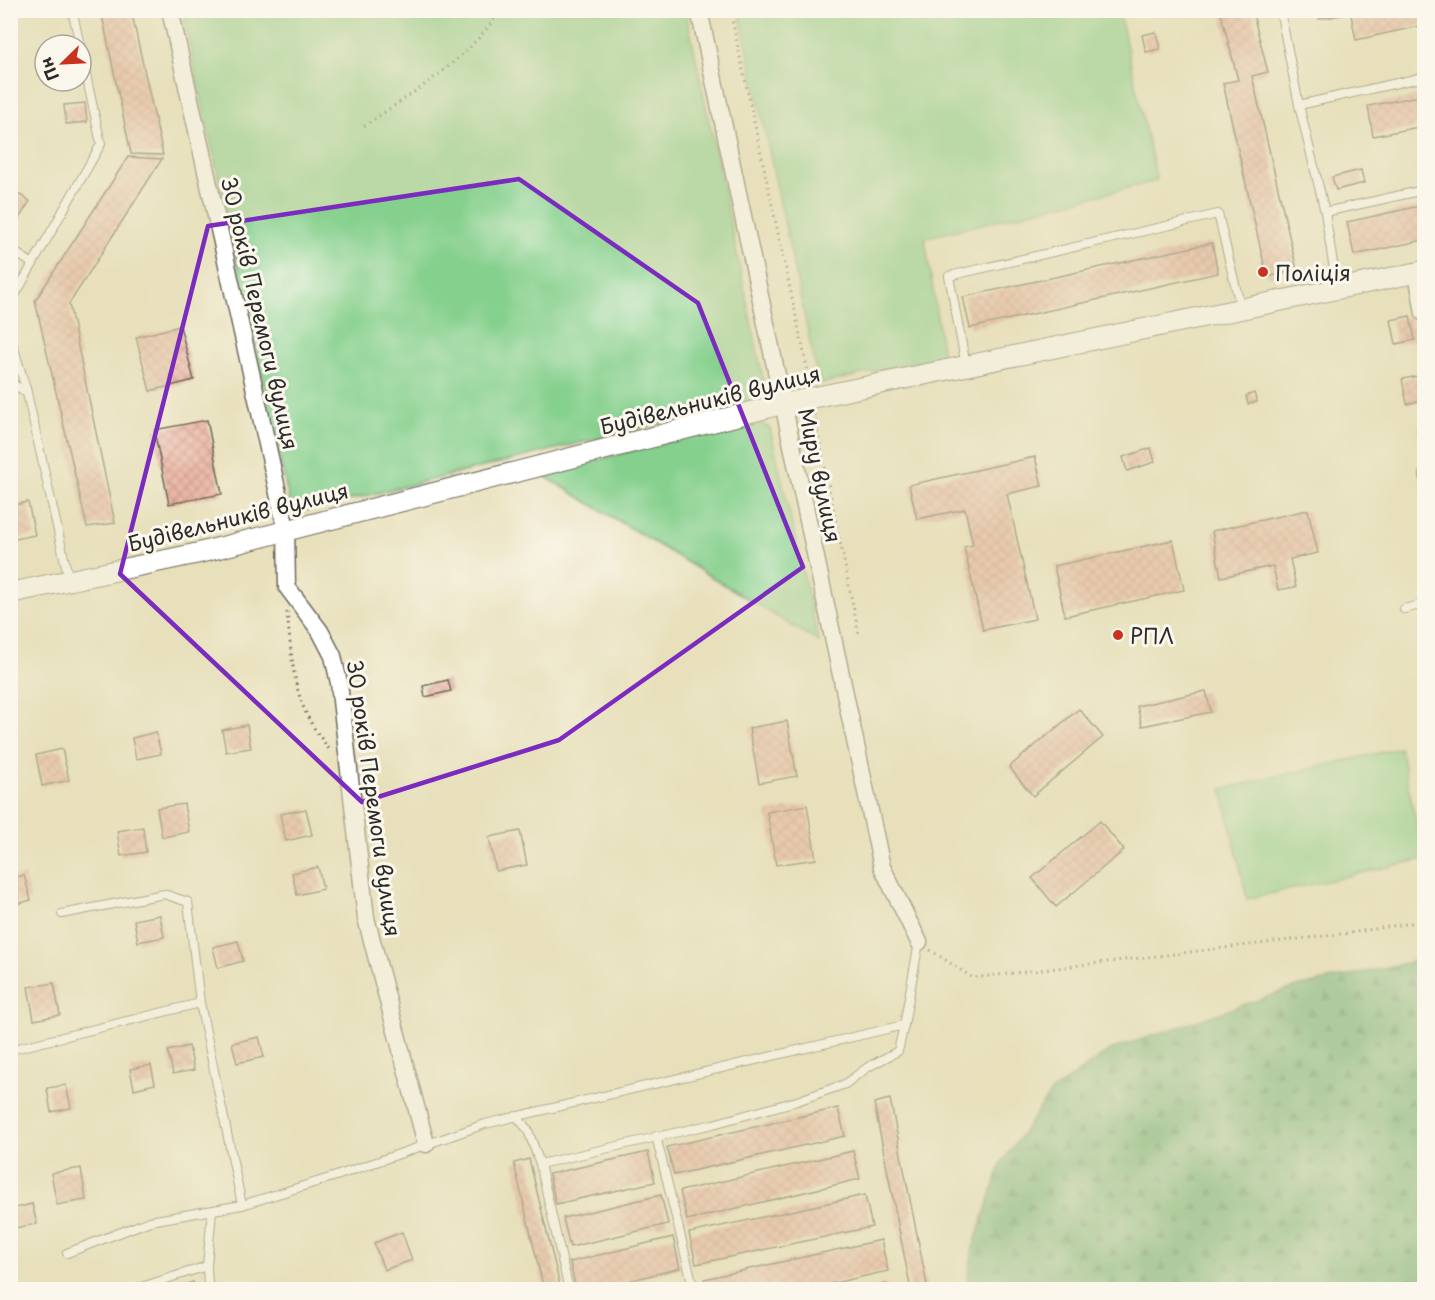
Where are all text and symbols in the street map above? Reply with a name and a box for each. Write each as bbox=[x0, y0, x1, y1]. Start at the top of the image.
north arrow bbox=[33, 33, 93, 93]
text: Пн bbox=[33, 54, 64, 85]
street label: 30 років Перемоги вулиця bbox=[214, 173, 308, 453]
place label: Поліція bbox=[1275, 256, 1351, 288]
marker: Поліція bbox=[1256, 265, 1270, 279]
street label: Будівельників вулиця bbox=[597, 356, 823, 442]
street label: Миру вулиця bbox=[791, 405, 851, 545]
street label: Будівельників вулиця bbox=[125, 473, 351, 559]
place label: РПЛ bbox=[1130, 619, 1174, 651]
marker: РПЛ bbox=[1111, 628, 1125, 642]
street label: 30 років Перемоги вулиця bbox=[340, 657, 410, 939]

